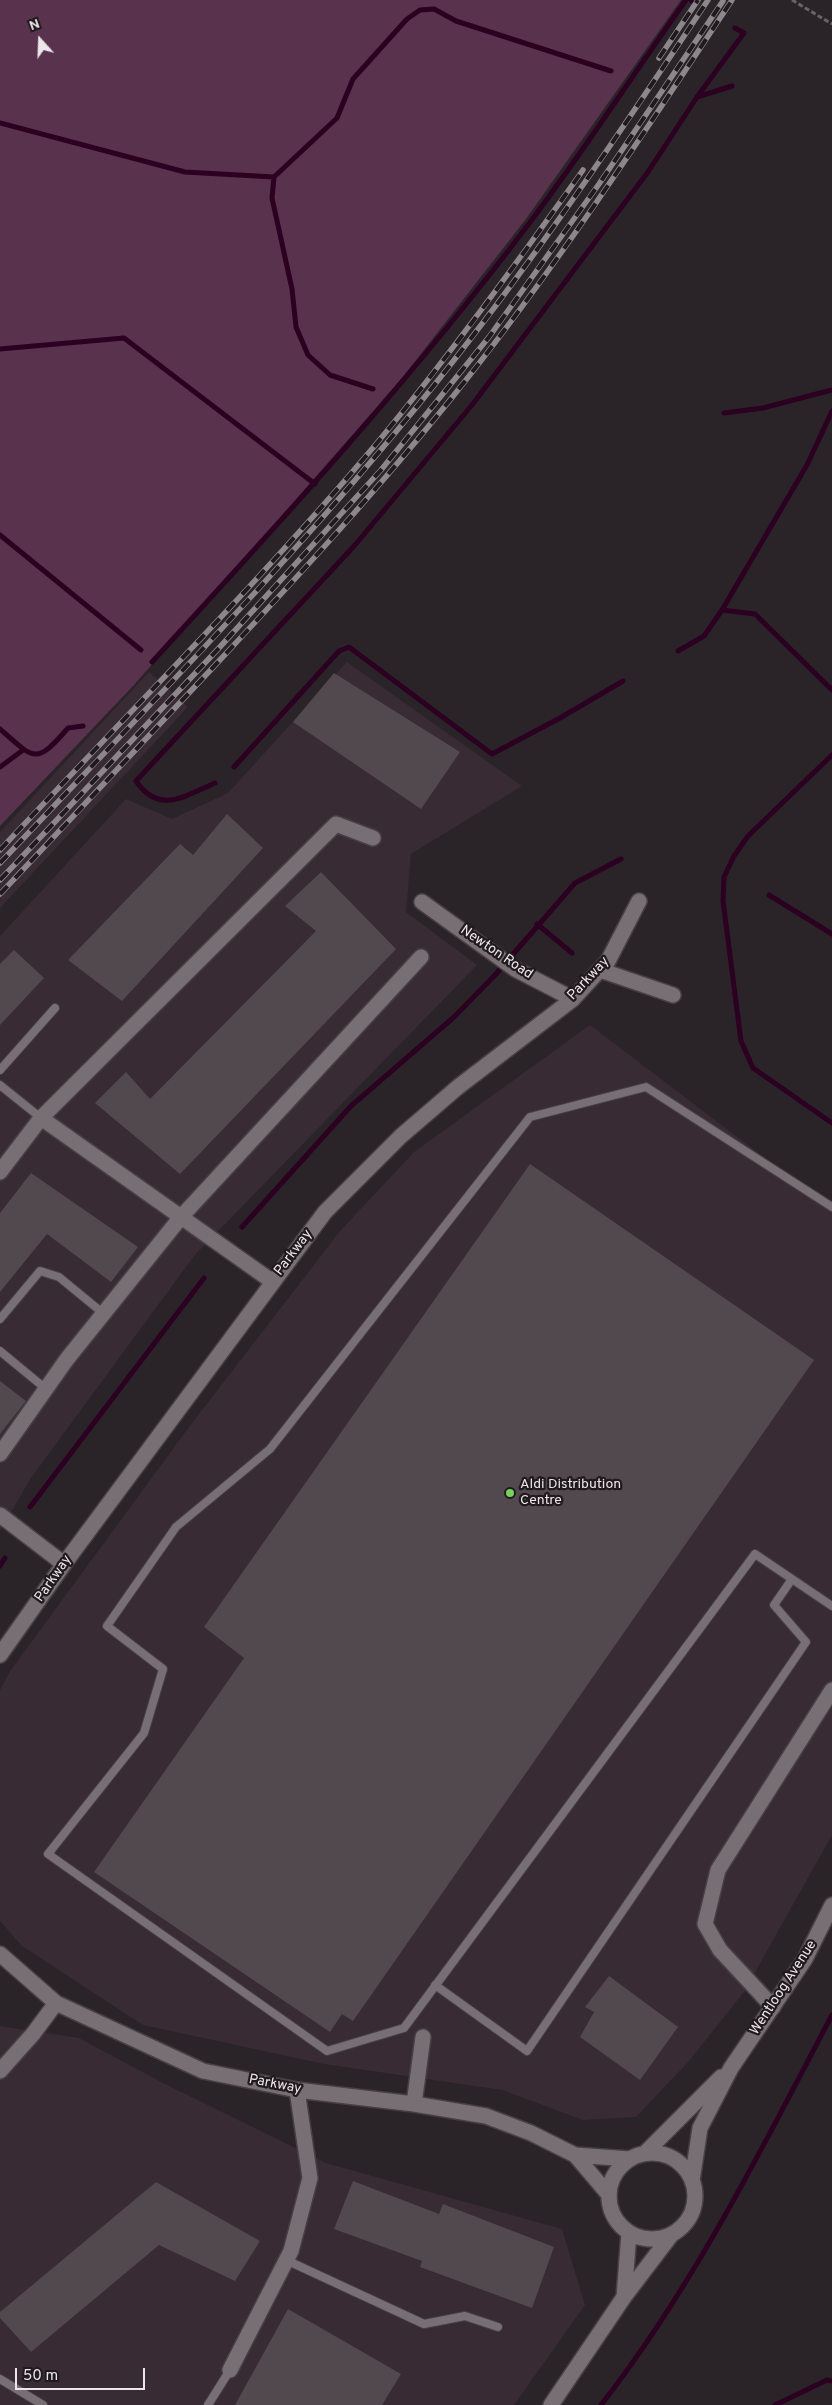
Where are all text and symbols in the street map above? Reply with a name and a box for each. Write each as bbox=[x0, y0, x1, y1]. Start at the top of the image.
north arrow bbox=[15, 15, 65, 65]
text: N bbox=[27, 16, 42, 35]
street label: Newton Road bbox=[457, 923, 535, 983]
street label: Parkway bbox=[565, 954, 613, 1004]
street label: Parkway bbox=[271, 1227, 317, 1279]
place label: Aldi Distribution Centre bbox=[520, 1477, 621, 1510]
marker: Aldi Distribution Centre bbox=[504, 1487, 516, 1499]
street label: Parkway bbox=[32, 1552, 76, 1606]
street label: Wentloog Avenue bbox=[747, 1937, 821, 2039]
street label: Parkway bbox=[247, 2072, 303, 2098]
scale bar bbox=[18, 2358, 148, 2390]
text: 50 m bbox=[23, 2367, 58, 2386]

